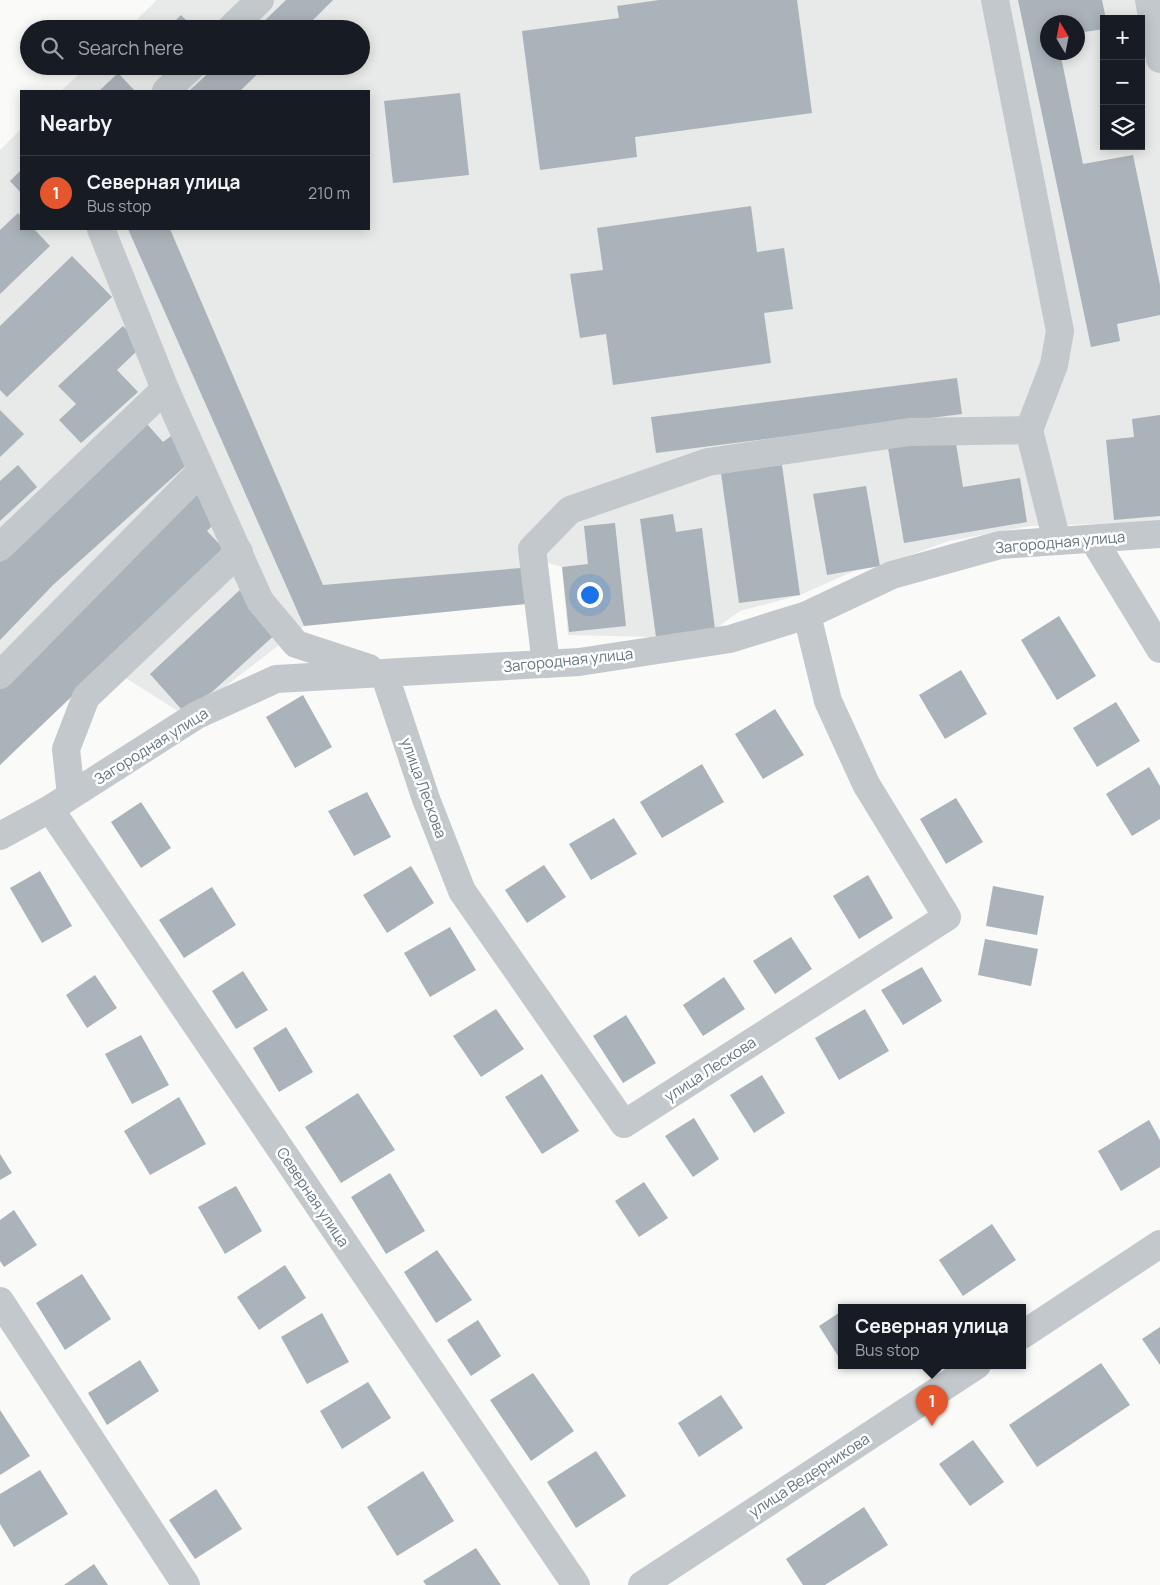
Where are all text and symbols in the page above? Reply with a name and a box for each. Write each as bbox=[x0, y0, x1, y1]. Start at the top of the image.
north arrow bbox=[1040, 15, 1085, 60]
map controls bbox=[1100, 15, 1145, 150]
button: + bbox=[1100, 15, 1145, 60]
search box bbox=[20, 20, 370, 75]
icon: search bbox=[38, 34, 66, 62]
text: Search here bbox=[78, 35, 184, 61]
button: − bbox=[1100, 60, 1145, 105]
button: layers bbox=[1100, 105, 1145, 150]
text: Nearby bbox=[40, 109, 112, 137]
text: Северная улица bbox=[87, 169, 241, 195]
text: 1 bbox=[52, 182, 60, 204]
text: 210 m bbox=[308, 182, 350, 204]
text: Bus stop bbox=[87, 195, 151, 217]
street label: Загородная улица bbox=[994, 526, 1126, 558]
your location bbox=[577, 582, 603, 608]
street label: Загородная улица bbox=[502, 643, 634, 677]
street label: Загородная улица bbox=[90, 702, 212, 790]
street label: улица Лескова bbox=[396, 735, 452, 841]
street label: улица Лескова bbox=[660, 1031, 760, 1107]
street label: Северная улица bbox=[272, 1143, 354, 1251]
popup bbox=[838, 1304, 1026, 1369]
text: Северная улица bbox=[855, 1313, 1009, 1339]
text: Bus stop bbox=[855, 1339, 920, 1361]
pin: 1 bbox=[916, 1385, 948, 1426]
street label: улица Ведерникова bbox=[745, 1428, 873, 1522]

